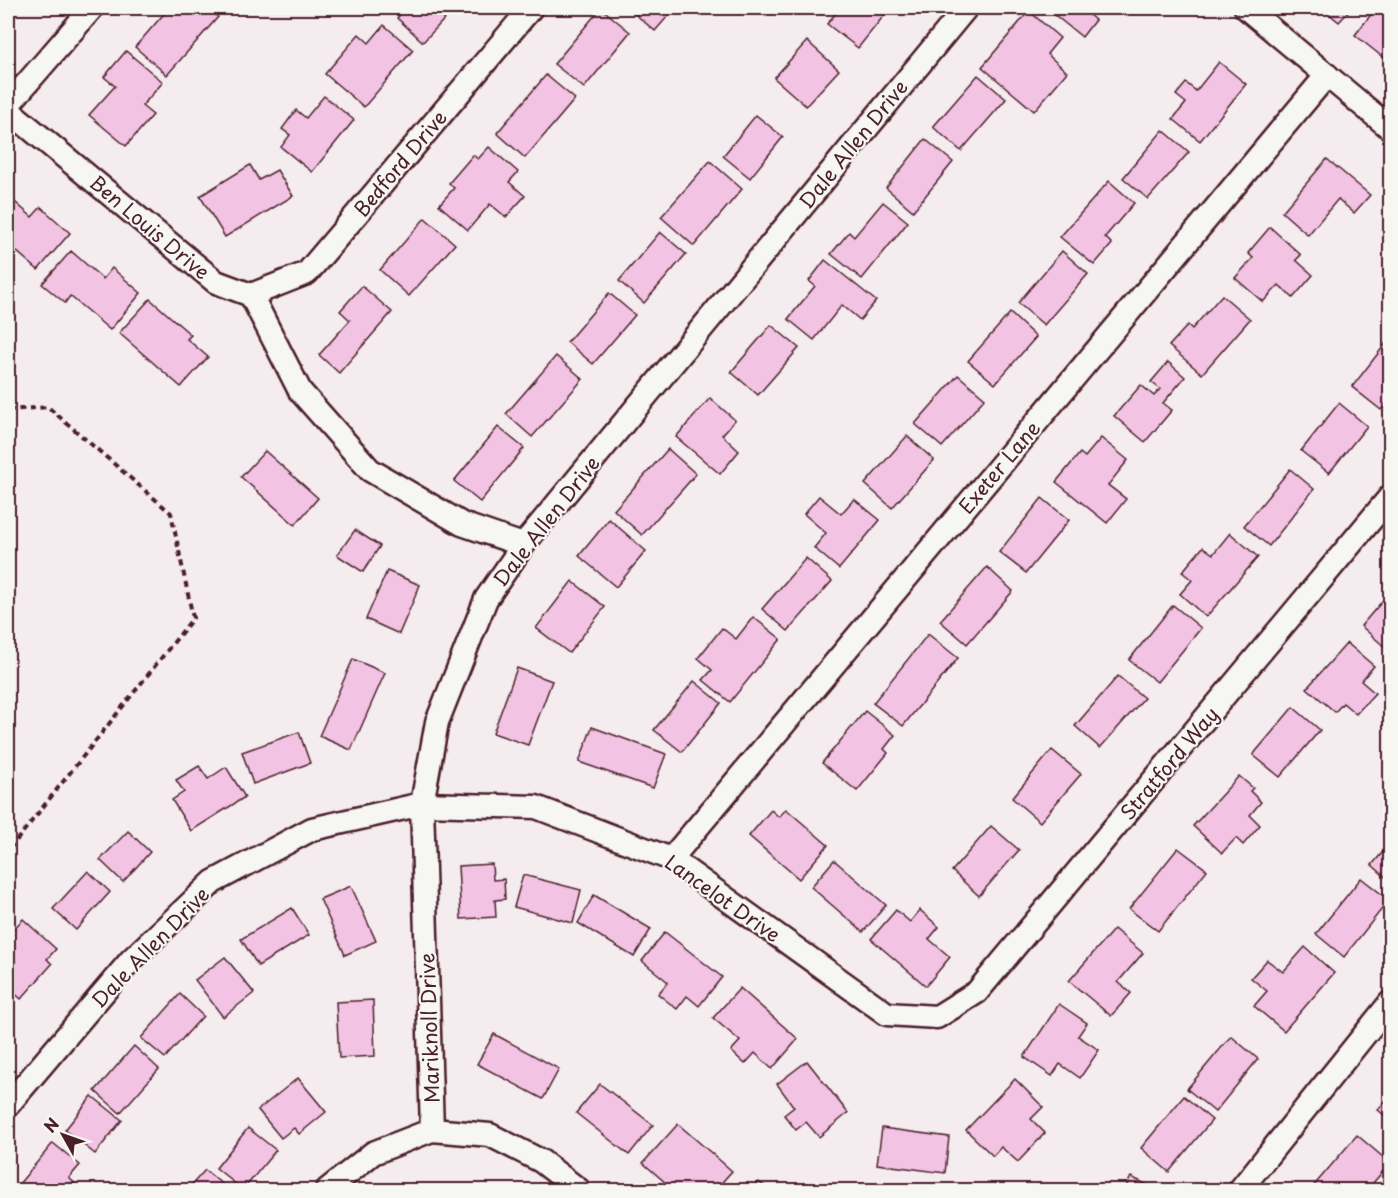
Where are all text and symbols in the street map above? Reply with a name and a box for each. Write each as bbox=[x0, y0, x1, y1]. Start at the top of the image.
street label: Dale Allen Drive bbox=[791, 73, 915, 215]
street label: Bedford Drive bbox=[346, 103, 454, 223]
street label: Ben Louis Drive bbox=[83, 168, 217, 286]
street label: Exeter Lane bbox=[951, 414, 1047, 520]
street label: Dale Allen Drive bbox=[485, 449, 607, 593]
street label: Stratford Way bbox=[1113, 700, 1225, 826]
street label: Lancelot Drive bbox=[659, 847, 787, 949]
street label: Dale Allen Drive bbox=[84, 880, 216, 1014]
street label: Mariknoll Drive bbox=[411, 952, 447, 1104]
north arrow bbox=[33, 1105, 93, 1165]
text: N bbox=[37, 1112, 64, 1137]

